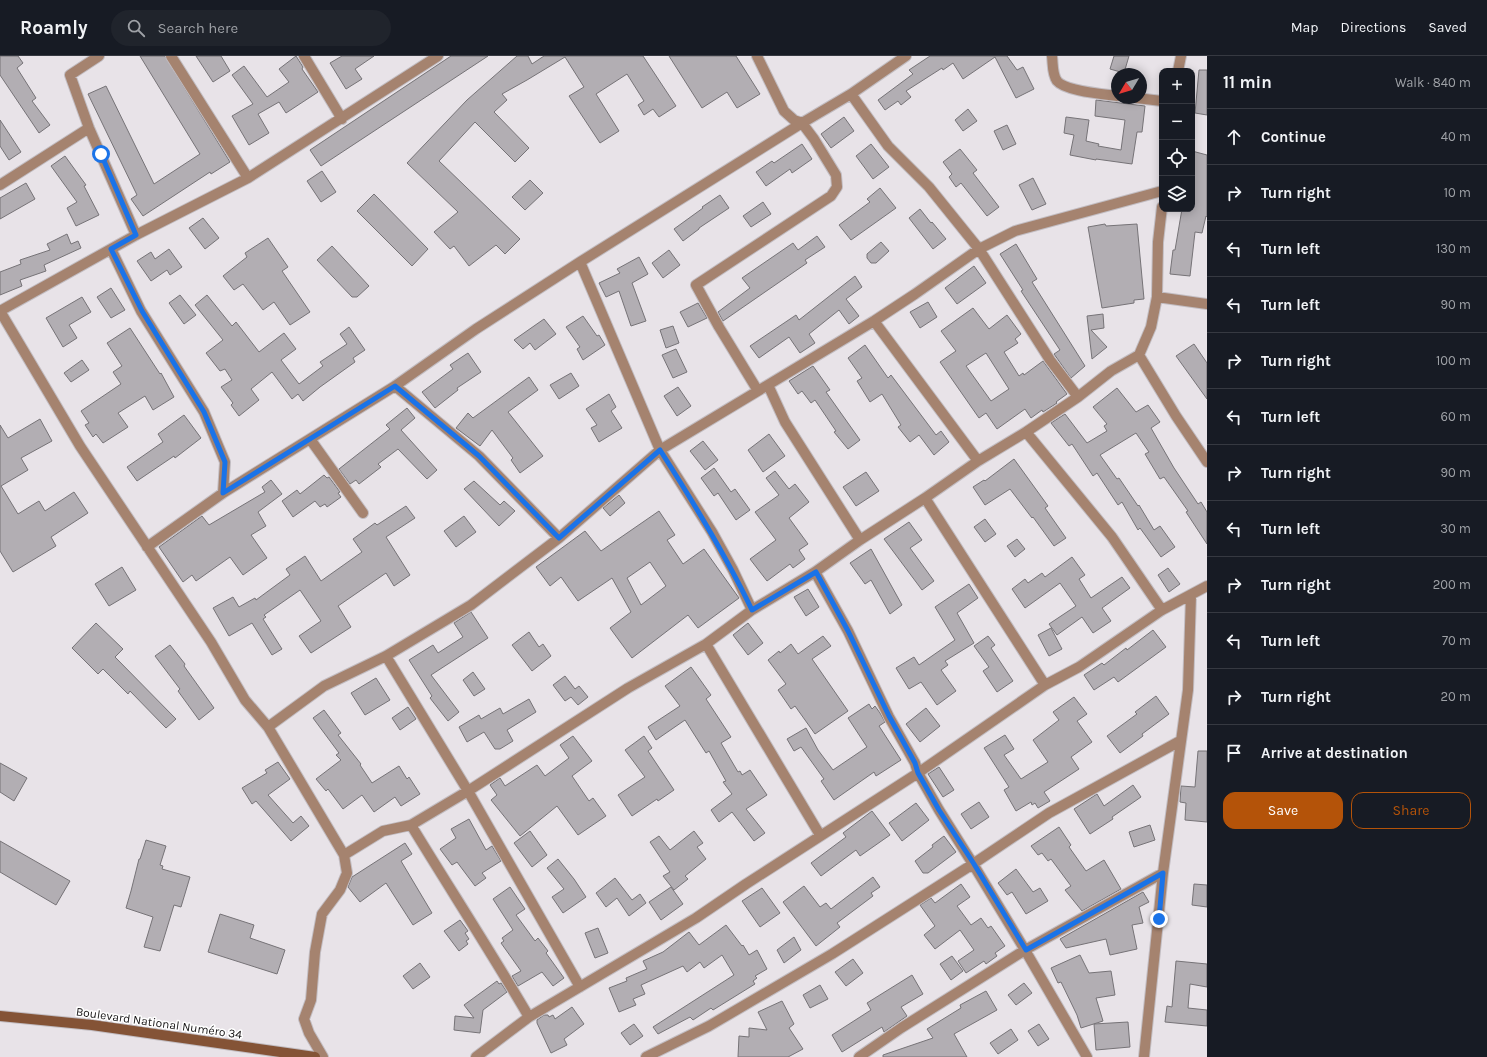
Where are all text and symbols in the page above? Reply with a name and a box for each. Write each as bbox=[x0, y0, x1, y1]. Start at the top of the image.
search box bbox=[111, 10, 391, 46]
text: Roamly bbox=[20, 17, 87, 39]
icon: search bbox=[125, 17, 147, 39]
text: Search here bbox=[157, 19, 238, 37]
text: Map bbox=[1291, 19, 1319, 36]
text: Directions bbox=[1341, 19, 1406, 36]
text: Saved bbox=[1428, 19, 1467, 36]
north arrow bbox=[1111, 68, 1147, 104]
map controls bbox=[1159, 68, 1195, 212]
button: + bbox=[1159, 68, 1195, 104]
text: 11 min bbox=[1223, 72, 1272, 92]
text: Walk · 840 m bbox=[1395, 75, 1471, 90]
button: − bbox=[1159, 104, 1195, 140]
icon: ahead bbox=[1223, 126, 1245, 148]
text: Continue bbox=[1261, 128, 1326, 146]
text: 40 m bbox=[1441, 129, 1471, 144]
button: locate bbox=[1159, 140, 1195, 176]
route start bbox=[92, 145, 110, 163]
button: layers bbox=[1159, 176, 1195, 212]
icon: right bbox=[1223, 182, 1245, 204]
text: Turn right bbox=[1261, 184, 1331, 202]
text: 10 m bbox=[1444, 185, 1471, 200]
icon: left bbox=[1223, 238, 1245, 260]
text: Turn left bbox=[1261, 240, 1320, 258]
text: 130 m bbox=[1436, 241, 1471, 256]
icon: left bbox=[1223, 294, 1245, 316]
text: Turn left bbox=[1261, 296, 1320, 314]
text: 90 m bbox=[1440, 297, 1471, 312]
icon: right bbox=[1223, 350, 1245, 372]
text: Turn right bbox=[1261, 352, 1331, 370]
text: 100 m bbox=[1436, 353, 1471, 368]
icon: left bbox=[1223, 406, 1245, 428]
text: Turn left bbox=[1261, 408, 1320, 426]
text: 60 m bbox=[1441, 409, 1471, 424]
icon: right bbox=[1223, 462, 1245, 484]
text: Turn right bbox=[1261, 464, 1331, 482]
text: 90 m bbox=[1440, 465, 1471, 480]
icon: left bbox=[1223, 518, 1245, 540]
text: Turn left bbox=[1261, 520, 1320, 538]
text: 30 m bbox=[1440, 521, 1471, 536]
icon: right bbox=[1223, 574, 1245, 596]
text: Turn right bbox=[1261, 576, 1331, 594]
text: 200 m bbox=[1433, 577, 1471, 592]
icon: left bbox=[1223, 630, 1245, 652]
text: Turn left bbox=[1261, 632, 1320, 650]
text: 70 m bbox=[1442, 633, 1471, 648]
icon: right bbox=[1223, 686, 1245, 708]
text: Turn right bbox=[1261, 688, 1331, 706]
text: 20 m bbox=[1441, 689, 1471, 704]
icon: arrive bbox=[1223, 742, 1245, 764]
text: Arrive at destination bbox=[1261, 744, 1408, 762]
button: Save bbox=[1223, 792, 1343, 829]
button: Share bbox=[1351, 792, 1471, 829]
route end bbox=[1150, 910, 1168, 928]
street label: Boulevard National Numéro 34 bbox=[75, 1004, 243, 1042]

